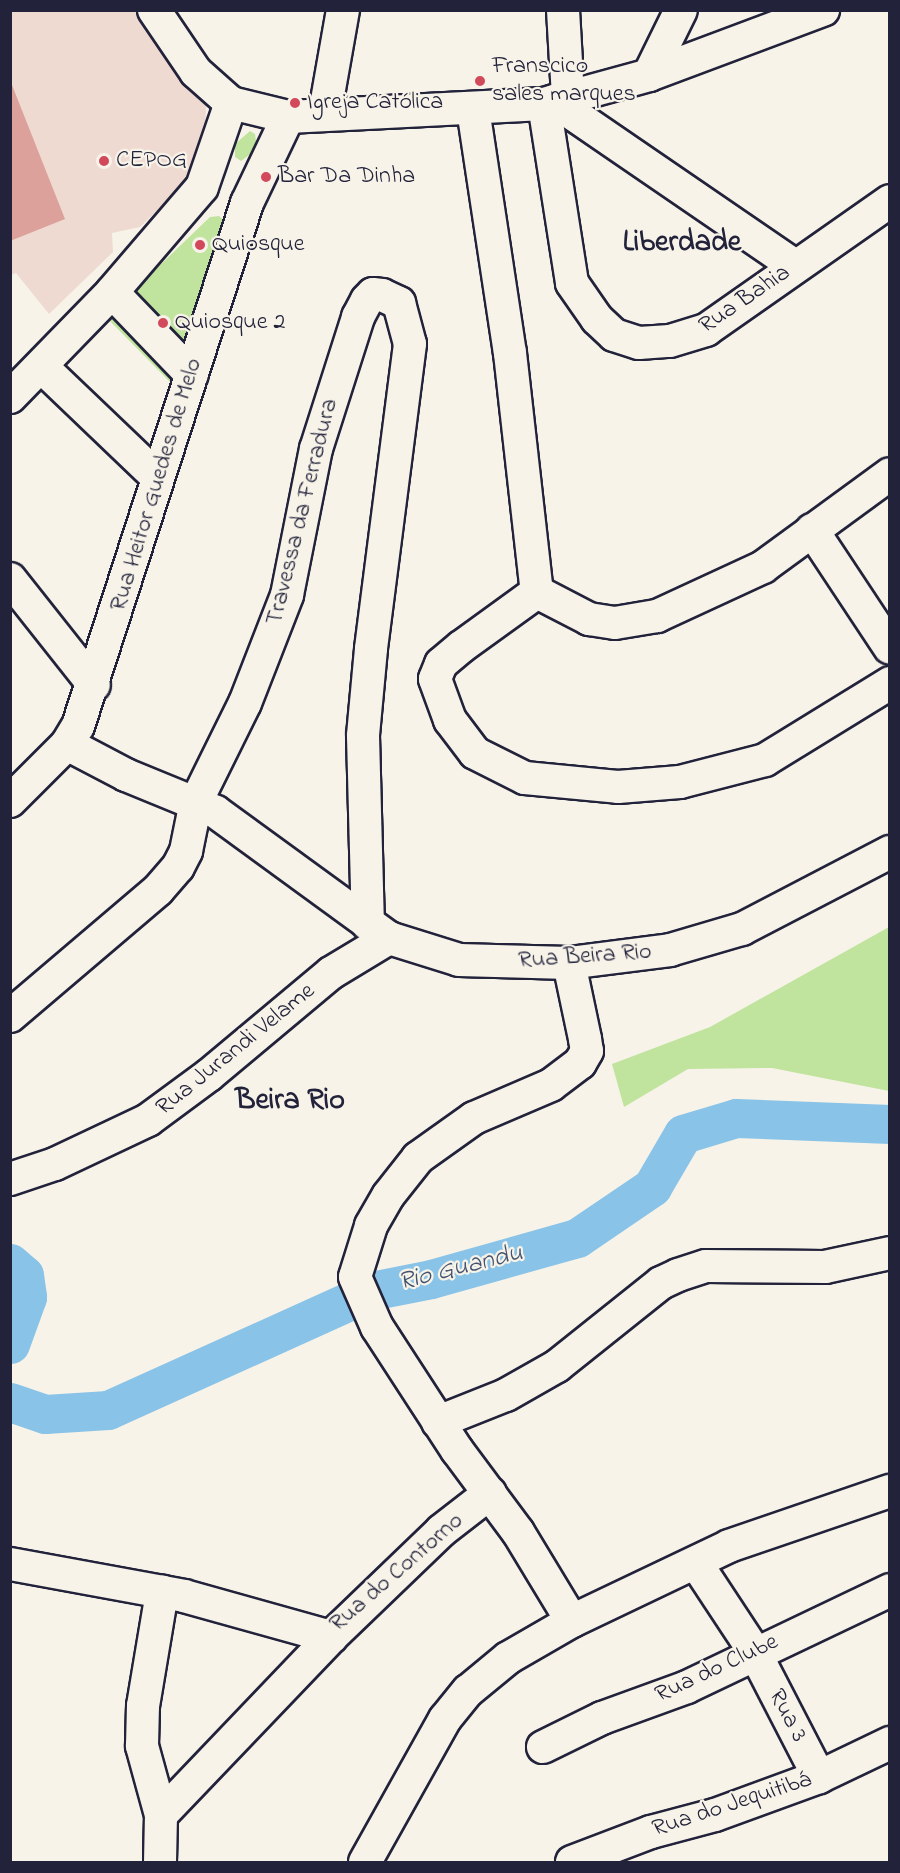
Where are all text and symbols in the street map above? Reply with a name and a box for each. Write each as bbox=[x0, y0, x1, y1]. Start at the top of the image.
place label: Franscico sales marques bbox=[492, 53, 636, 109]
marker: Franscico sales marques bbox=[473, 74, 487, 88]
place label: Igreja Católica bbox=[307, 89, 443, 117]
marker: Igreja Católica bbox=[288, 96, 302, 110]
place label: CEPOG bbox=[116, 147, 187, 175]
marker: CEPOG bbox=[97, 154, 111, 168]
place label: Bar Da Dinha bbox=[278, 163, 415, 191]
marker: Bar Da Dinha bbox=[259, 170, 273, 184]
district label: Liberdade bbox=[623, 225, 741, 261]
place label: Quiosque bbox=[212, 231, 304, 259]
marker: Quiosque bbox=[193, 238, 207, 252]
street label: Rua Bahia bbox=[694, 259, 796, 341]
place label: Quiosque 2 bbox=[175, 309, 285, 337]
marker: Quiosque 2 bbox=[156, 316, 170, 330]
street label: Rua Heitor Guedes de Melo bbox=[105, 355, 209, 615]
street label: Travessa da Ferradura bbox=[261, 396, 345, 628]
street label: Rua Beira Rio bbox=[517, 938, 653, 976]
street label: Rua Jurandi Velame bbox=[151, 977, 321, 1123]
district label: Beira Rio bbox=[235, 1083, 345, 1119]
water label: Rio Guandu bbox=[396, 1239, 526, 1299]
street label: Rua do Contorno bbox=[324, 1507, 470, 1639]
street label: Rua do Clube bbox=[651, 1628, 783, 1710]
street label: Rua 3 bbox=[761, 1685, 813, 1747]
street label: Rua do Jequitibá bbox=[649, 1766, 815, 1844]

